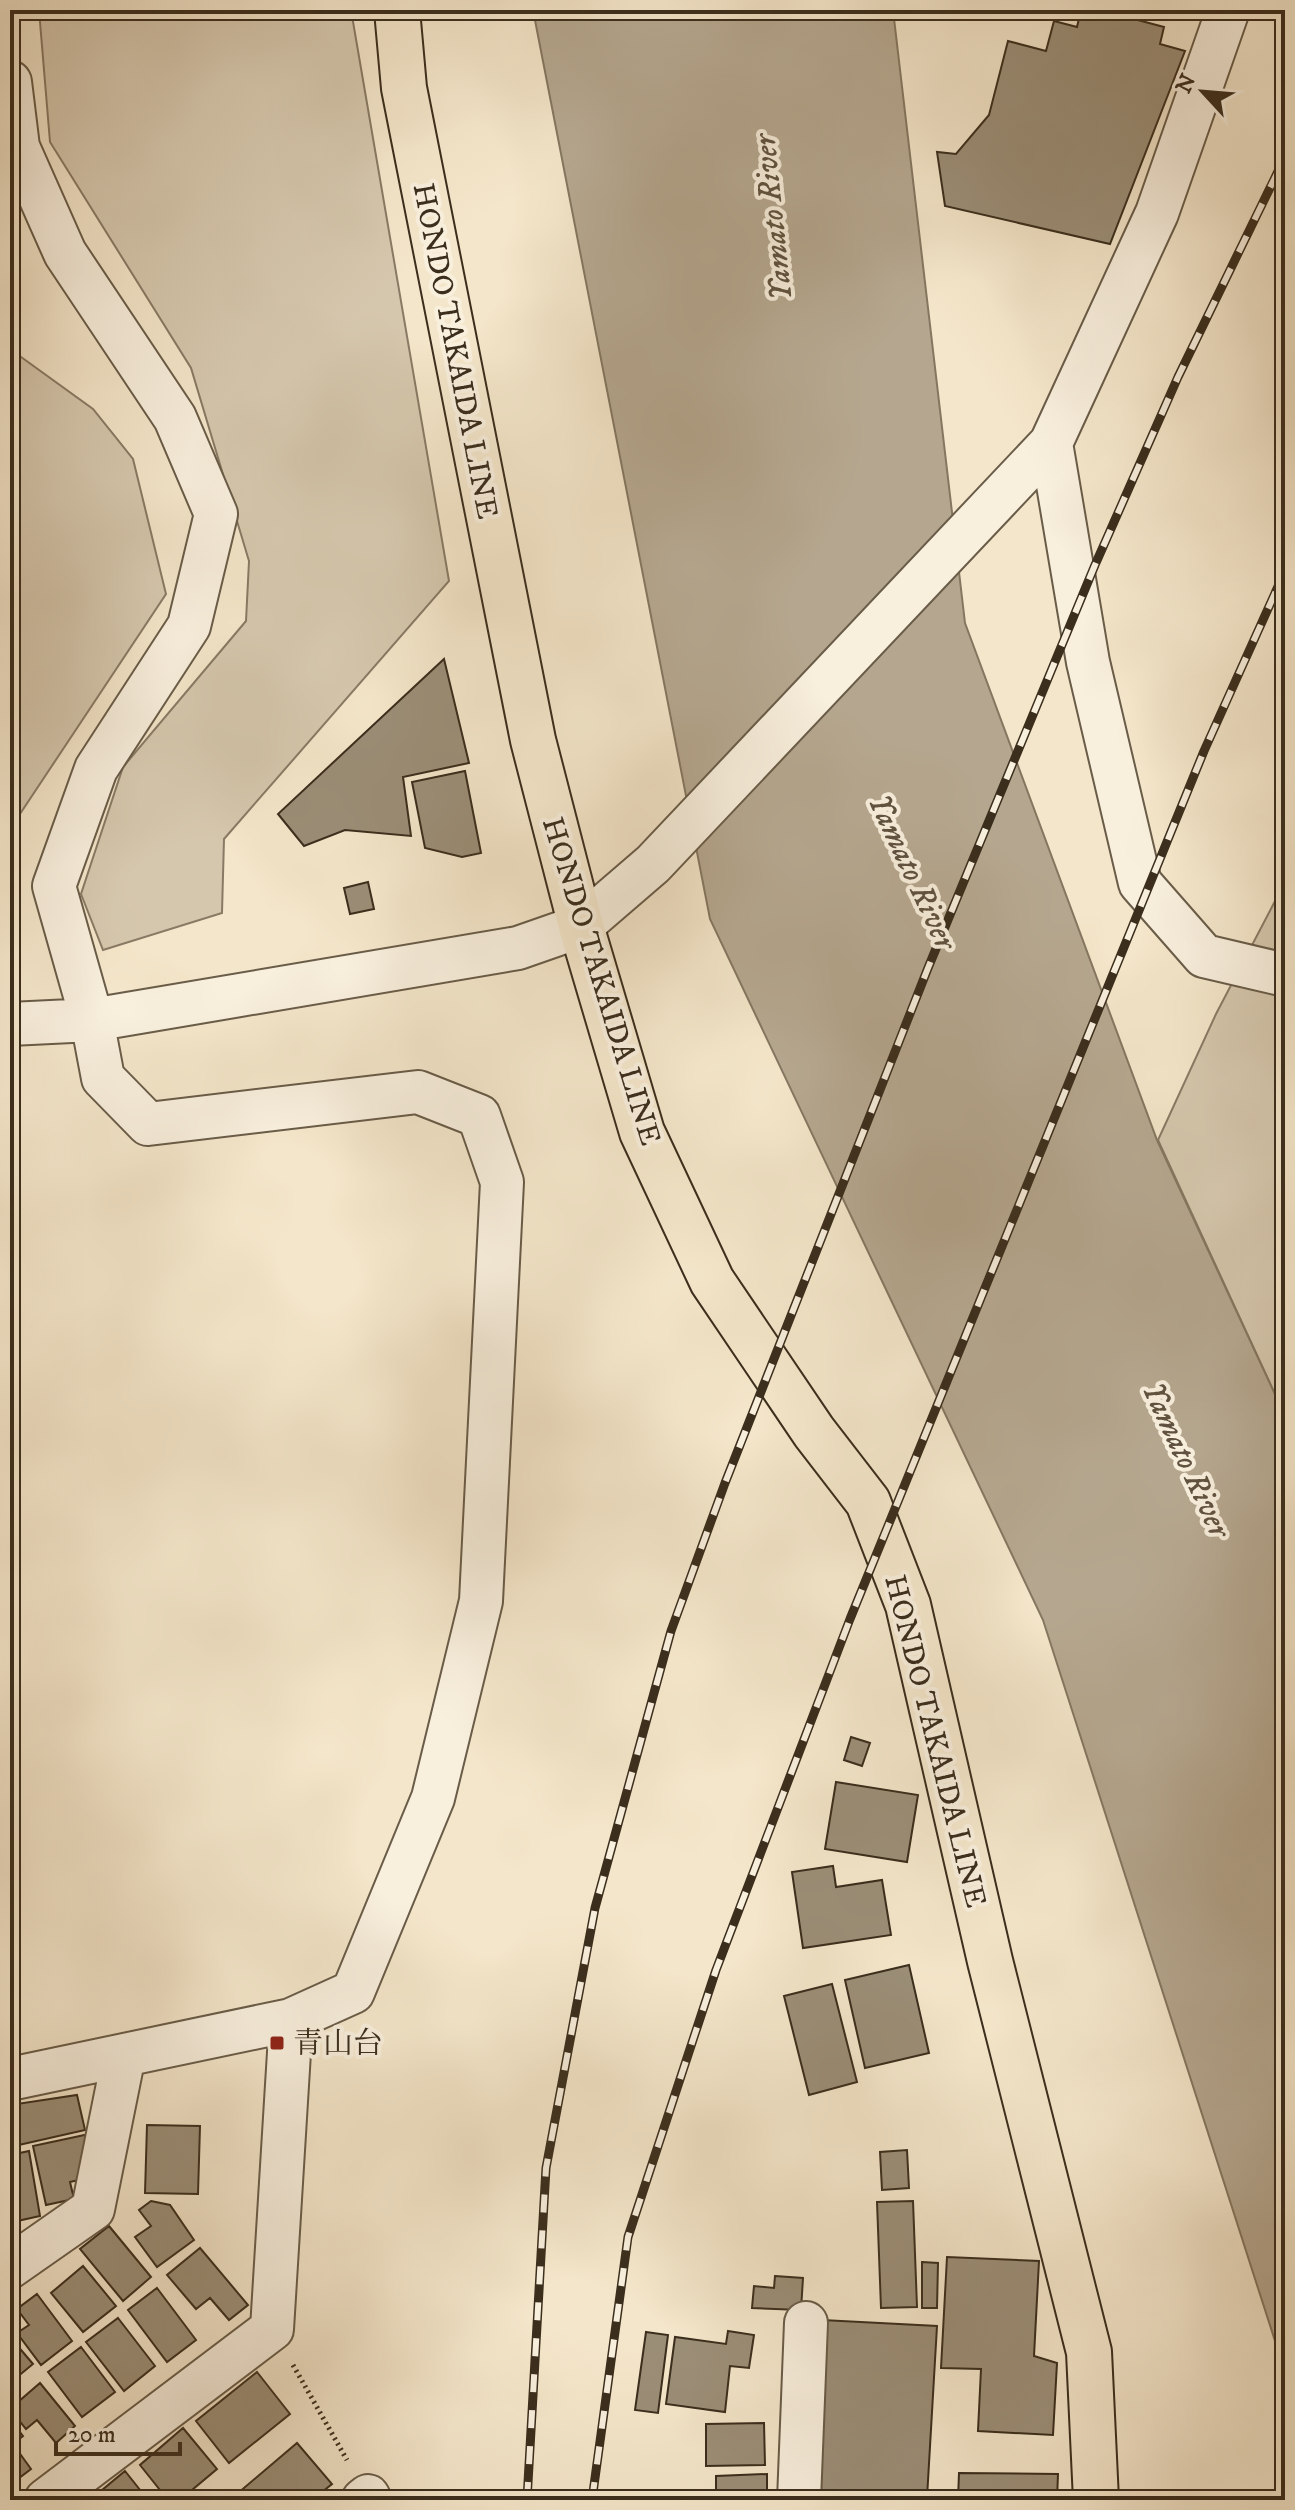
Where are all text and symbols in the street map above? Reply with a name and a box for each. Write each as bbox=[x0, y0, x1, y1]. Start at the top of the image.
north arrow bbox=[1163, 52, 1243, 132]
text: N bbox=[1170, 70, 1202, 98]
water label: Yamato River bbox=[745, 130, 803, 303]
street label: HONDO TAKAIDA LINE bbox=[404, 180, 505, 522]
water label: Yamato River bbox=[858, 788, 966, 958]
street label: HONDO TAKAIDA LINE bbox=[533, 813, 668, 1150]
water label: Yamato River bbox=[1132, 1376, 1240, 1546]
street label: HONDO TAKAIDA LINE bbox=[875, 1571, 994, 1911]
place label: 青山台 bbox=[293, 2026, 383, 2063]
marker: 青山台 bbox=[268, 2034, 286, 2052]
scale bar bbox=[56, 2406, 180, 2456]
text: 20 m bbox=[68, 2420, 116, 2450]

